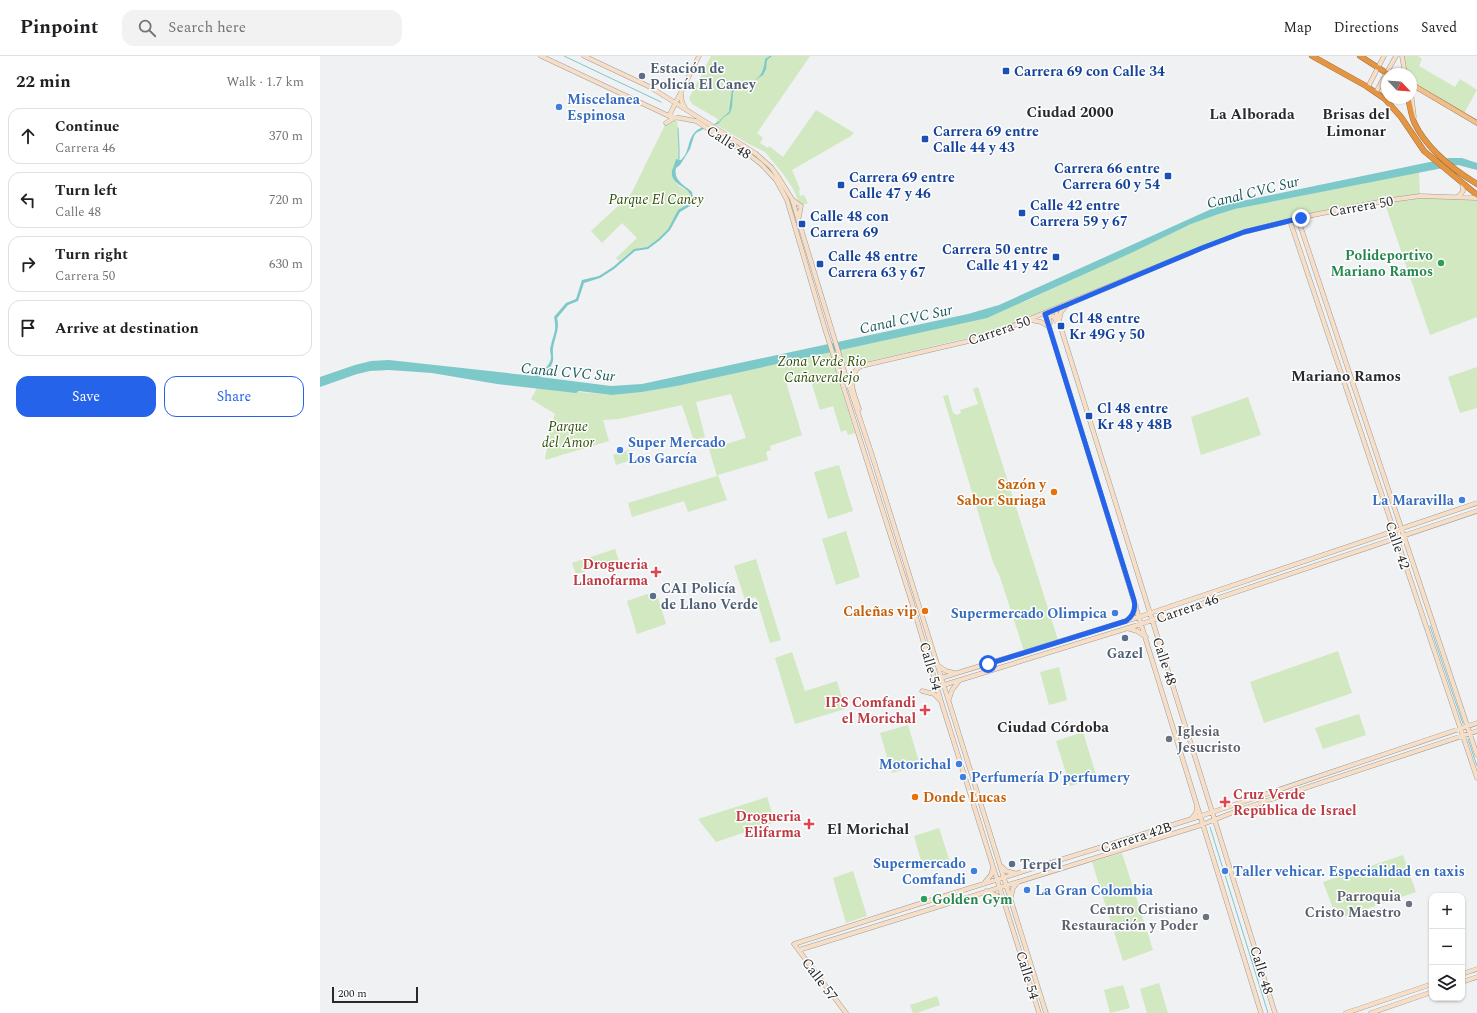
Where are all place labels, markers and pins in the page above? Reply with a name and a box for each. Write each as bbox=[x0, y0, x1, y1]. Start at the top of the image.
place label: Estación de Policía El Caney bbox=[650, 58, 757, 95]
place label: Carrera 69 con Calle 34 bbox=[1014, 61, 1165, 82]
marker: Carrera 69 con Calle 34 bbox=[1001, 66, 1011, 76]
marker: Estación de Policía El Caney bbox=[637, 71, 647, 81]
place label: Miscelanea Espinosa bbox=[567, 89, 641, 126]
marker: Miscelanea Espinosa bbox=[554, 102, 564, 112]
place label: Carrera 69 entre Calle 44 y 43 bbox=[933, 121, 1039, 158]
marker: Carrera 69 entre Calle 44 y 43 bbox=[920, 134, 930, 144]
place label: Carrera 66 entre Carrera 60 y 54 bbox=[1054, 158, 1160, 195]
place label: Carrera 69 entre Calle 47 y 46 bbox=[849, 167, 955, 204]
marker: Carrera 66 entre Carrera 60 y 54 bbox=[1163, 171, 1173, 181]
marker: Carrera 69 entre Calle 47 y 46 bbox=[836, 180, 846, 190]
place label: Calle 42 entre Carrera 59 y 67 bbox=[1030, 195, 1128, 232]
place label: Calle 48 con Carrera 69 bbox=[810, 206, 889, 243]
marker: Calle 42 entre Carrera 59 y 67 bbox=[1017, 208, 1027, 218]
marker: Calle 48 con Carrera 69 bbox=[797, 219, 807, 229]
place label: Carrera 50 entre Calle 41 y 42 bbox=[942, 239, 1048, 276]
place label: Polideportivo Mariano Ramos bbox=[1330, 245, 1433, 282]
place label: Calle 48 entre Carrera 63 y 67 bbox=[828, 246, 926, 283]
marker: Carrera 50 entre Calle 41 y 42 bbox=[1051, 252, 1061, 262]
marker: Polideportivo Mariano Ramos bbox=[1436, 258, 1446, 268]
marker: Calle 48 entre Carrera 63 y 67 bbox=[815, 259, 825, 269]
place label: Cl 48 entre Kr 49G y 50 bbox=[1069, 308, 1145, 345]
marker: Cl 48 entre Kr 49G y 50 bbox=[1056, 321, 1066, 331]
place label: Cl 48 entre Kr 48 y 48B bbox=[1097, 398, 1172, 435]
marker: Cl 48 entre Kr 48 y 48B bbox=[1084, 411, 1094, 421]
place label: Super Mercado Los García bbox=[628, 432, 726, 469]
marker: Super Mercado Los García bbox=[615, 445, 625, 455]
place label: Sazón y Sabor Suriaga bbox=[956, 474, 1047, 511]
marker: Sazón y Sabor Suriaga bbox=[1049, 487, 1059, 497]
place label: La Maravilla bbox=[1372, 490, 1455, 511]
marker: La Maravilla bbox=[1457, 495, 1467, 505]
place label: Drogueria Llanofarma bbox=[573, 554, 649, 591]
marker: Drogueria Llanofarma bbox=[651, 567, 661, 577]
place label: CAI Policía de Llano Verde bbox=[661, 578, 758, 615]
marker: CAI Policía de Llano Verde bbox=[648, 591, 658, 601]
place label: Caleñas vip bbox=[843, 601, 917, 622]
place label: Supermercado Olimpica bbox=[951, 603, 1108, 624]
marker: Caleñas vip bbox=[920, 606, 930, 616]
marker: Supermercado Olimpica bbox=[1110, 608, 1120, 618]
marker: Gazel bbox=[1120, 633, 1130, 643]
place label: Gazel bbox=[1107, 643, 1144, 664]
place label: IPS Comfandi el Morichal bbox=[825, 692, 916, 729]
marker: IPS Comfandi el Morichal bbox=[919, 704, 931, 716]
place label: Iglesia Jesucristo bbox=[1177, 721, 1241, 758]
marker: Iglesia Jesucristo bbox=[1164, 734, 1174, 744]
place label: Motorichal bbox=[879, 754, 951, 775]
marker: Motorichal bbox=[954, 759, 964, 769]
place label: Perfumería D'perfumery bbox=[971, 767, 1131, 788]
marker: Perfumería D'perfumery bbox=[958, 772, 968, 782]
place label: Cruz Verde República de Israel bbox=[1233, 784, 1357, 821]
place label: Donde Lucas bbox=[923, 787, 1007, 808]
marker: Donde Lucas bbox=[910, 792, 920, 802]
marker: Cruz Verde República de Israel bbox=[1220, 797, 1230, 807]
place label: Drogueria Elifarma bbox=[736, 806, 802, 843]
marker: Drogueria Elifarma bbox=[804, 819, 814, 829]
place label: Supermercado Comfandi bbox=[873, 853, 966, 890]
place label: Terpel bbox=[1020, 854, 1062, 875]
marker: Terpel bbox=[1007, 859, 1017, 869]
place label: Taller vehicar. Especialidad en taxis bbox=[1233, 861, 1465, 882]
marker: Supermercado Comfandi bbox=[969, 866, 979, 876]
marker: Taller vehicar. Especialidad en taxis bbox=[1220, 866, 1230, 876]
place label: La Gran Colombia bbox=[1035, 880, 1154, 901]
marker: La Gran Colombia bbox=[1022, 885, 1032, 895]
place label: Parroquia Cristo Maestro bbox=[1305, 886, 1402, 923]
place label: Golden Gym bbox=[932, 889, 1013, 910]
marker: Golden Gym bbox=[919, 894, 929, 904]
place label: Centro Cristiano Restauración y Poder bbox=[1061, 899, 1198, 936]
marker: Parroquia Cristo Maestro bbox=[1404, 899, 1414, 909]
marker: Centro Cristiano Restauración y Poder bbox=[1201, 912, 1211, 922]

